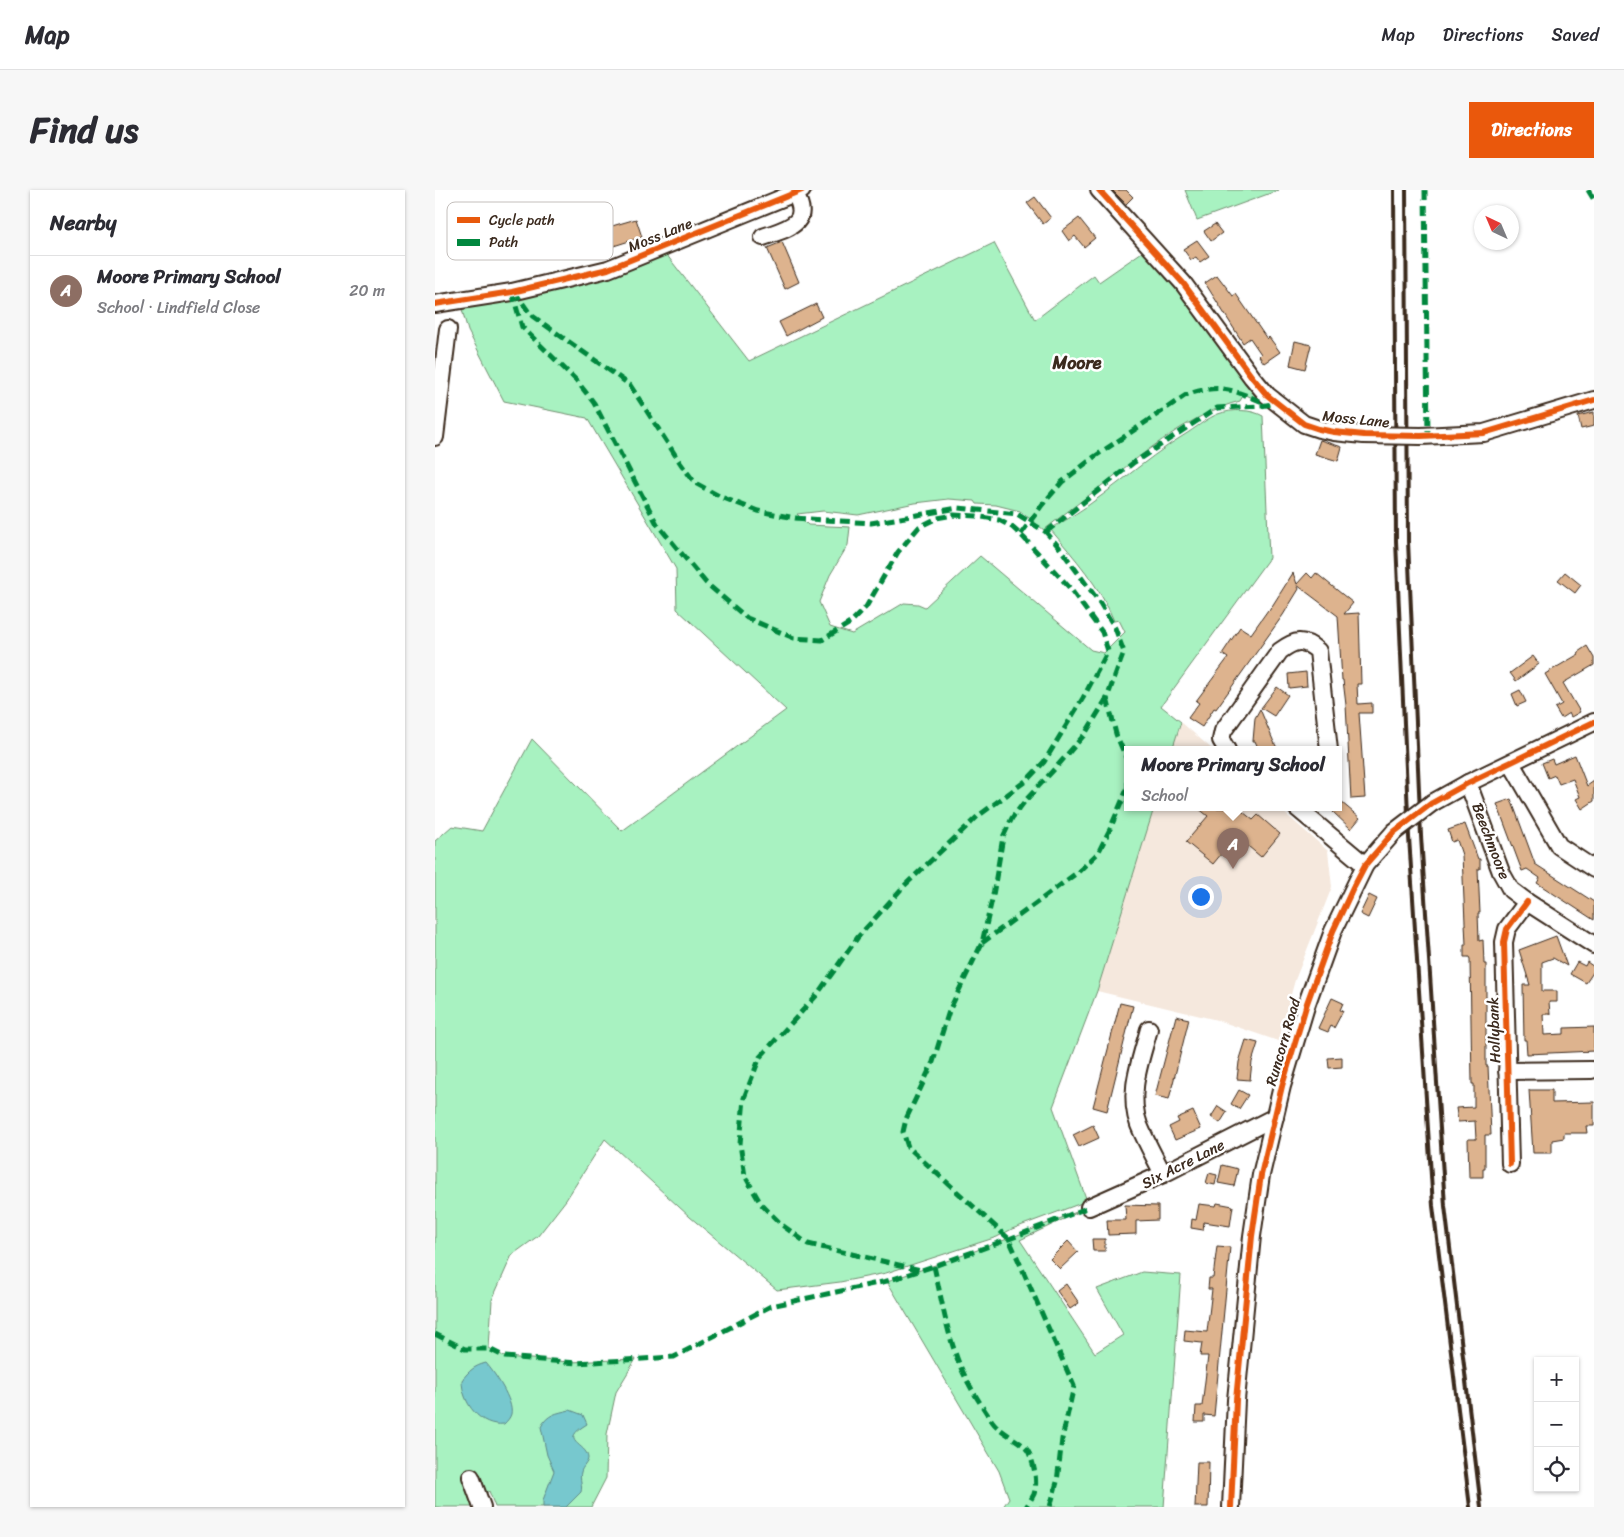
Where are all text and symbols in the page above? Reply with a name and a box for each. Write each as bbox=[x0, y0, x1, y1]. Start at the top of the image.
text: Map bbox=[25, 14, 69, 56]
text: Map bbox=[1382, 19, 1415, 51]
text: Directions bbox=[1443, 19, 1524, 51]
text: Saved bbox=[1552, 19, 1599, 51]
text: Find us bbox=[30, 99, 138, 161]
button: Directions bbox=[1469, 102, 1594, 158]
legend bbox=[447, 202, 613, 260]
text: Nearby bbox=[50, 204, 116, 242]
north arrow bbox=[1474, 205, 1519, 250]
text: Cycle path bbox=[489, 208, 555, 233]
street label: Moss Lane bbox=[624, 210, 696, 260]
text: Path bbox=[489, 230, 518, 255]
text: Moore Primary School bbox=[97, 260, 281, 293]
text: A bbox=[61, 276, 71, 305]
text: 20 m bbox=[349, 276, 385, 305]
text: School · Lindfield Close bbox=[97, 293, 260, 322]
district label: Moore bbox=[1051, 347, 1102, 379]
street label: Moss Lane bbox=[1321, 403, 1391, 435]
popup bbox=[1124, 746, 1342, 811]
text: Moore Primary School bbox=[1141, 748, 1325, 781]
text: School bbox=[1141, 781, 1188, 810]
street label: Beechmoore bbox=[1464, 799, 1518, 884]
pin: A bbox=[1217, 828, 1249, 869]
your location bbox=[1188, 884, 1214, 910]
street label: Runcorn Road bbox=[1258, 994, 1308, 1089]
street label: Hollybank bbox=[1480, 996, 1508, 1064]
street label: Six Acre Lane bbox=[1137, 1132, 1229, 1196]
map controls bbox=[1534, 1357, 1579, 1492]
button: + bbox=[1534, 1357, 1579, 1402]
button: − bbox=[1534, 1402, 1579, 1447]
button: locate bbox=[1534, 1447, 1579, 1492]

